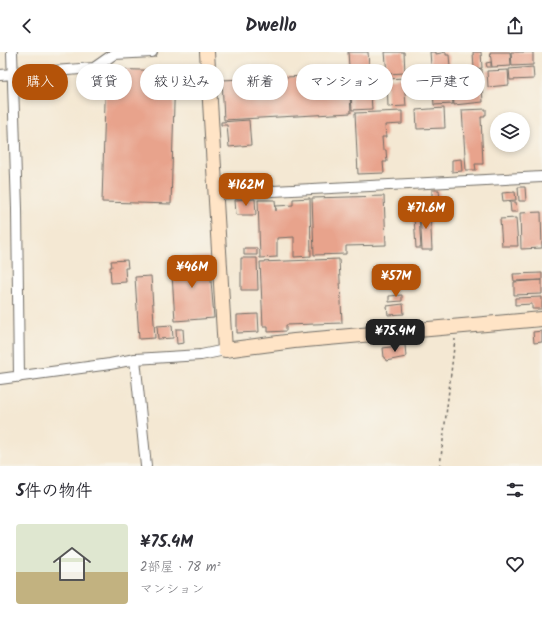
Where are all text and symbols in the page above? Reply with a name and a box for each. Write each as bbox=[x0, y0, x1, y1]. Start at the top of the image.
text: Dwello bbox=[245, 12, 297, 41]
icon: back bbox=[16, 15, 38, 37]
icon: share bbox=[504, 15, 526, 37]
chip: 購入 bbox=[12, 64, 68, 100]
chip: 賃貸 bbox=[76, 64, 132, 100]
chip: 絞り込み bbox=[140, 64, 224, 100]
chip: 新着 bbox=[232, 64, 288, 100]
chip: マンション bbox=[296, 64, 393, 100]
chip: 一戸建て bbox=[401, 64, 485, 100]
map controls bbox=[490, 112, 530, 152]
button: layers bbox=[490, 112, 530, 152]
pin: ¥162M bbox=[218, 173, 274, 207]
text: ¥162M bbox=[228, 175, 264, 196]
pin: ¥71.6M bbox=[393, 196, 459, 230]
text: ¥71.6M bbox=[407, 198, 445, 219]
pin: ¥46M bbox=[168, 255, 216, 289]
text: ¥46M bbox=[176, 257, 208, 278]
pin: ¥57M bbox=[372, 264, 420, 298]
text: ¥57M bbox=[381, 266, 411, 287]
pin: ¥75.4M bbox=[362, 319, 428, 353]
text: ¥75.4M bbox=[375, 321, 415, 342]
text: 5件の物件 bbox=[16, 478, 93, 505]
icon: filters bbox=[504, 479, 526, 501]
text: ¥75.4M bbox=[140, 529, 193, 556]
icon: home bbox=[48, 540, 96, 588]
icon: heart bbox=[504, 553, 526, 575]
text: 2部屋 · 78 m² bbox=[140, 557, 220, 578]
text: マンション bbox=[140, 579, 204, 600]

